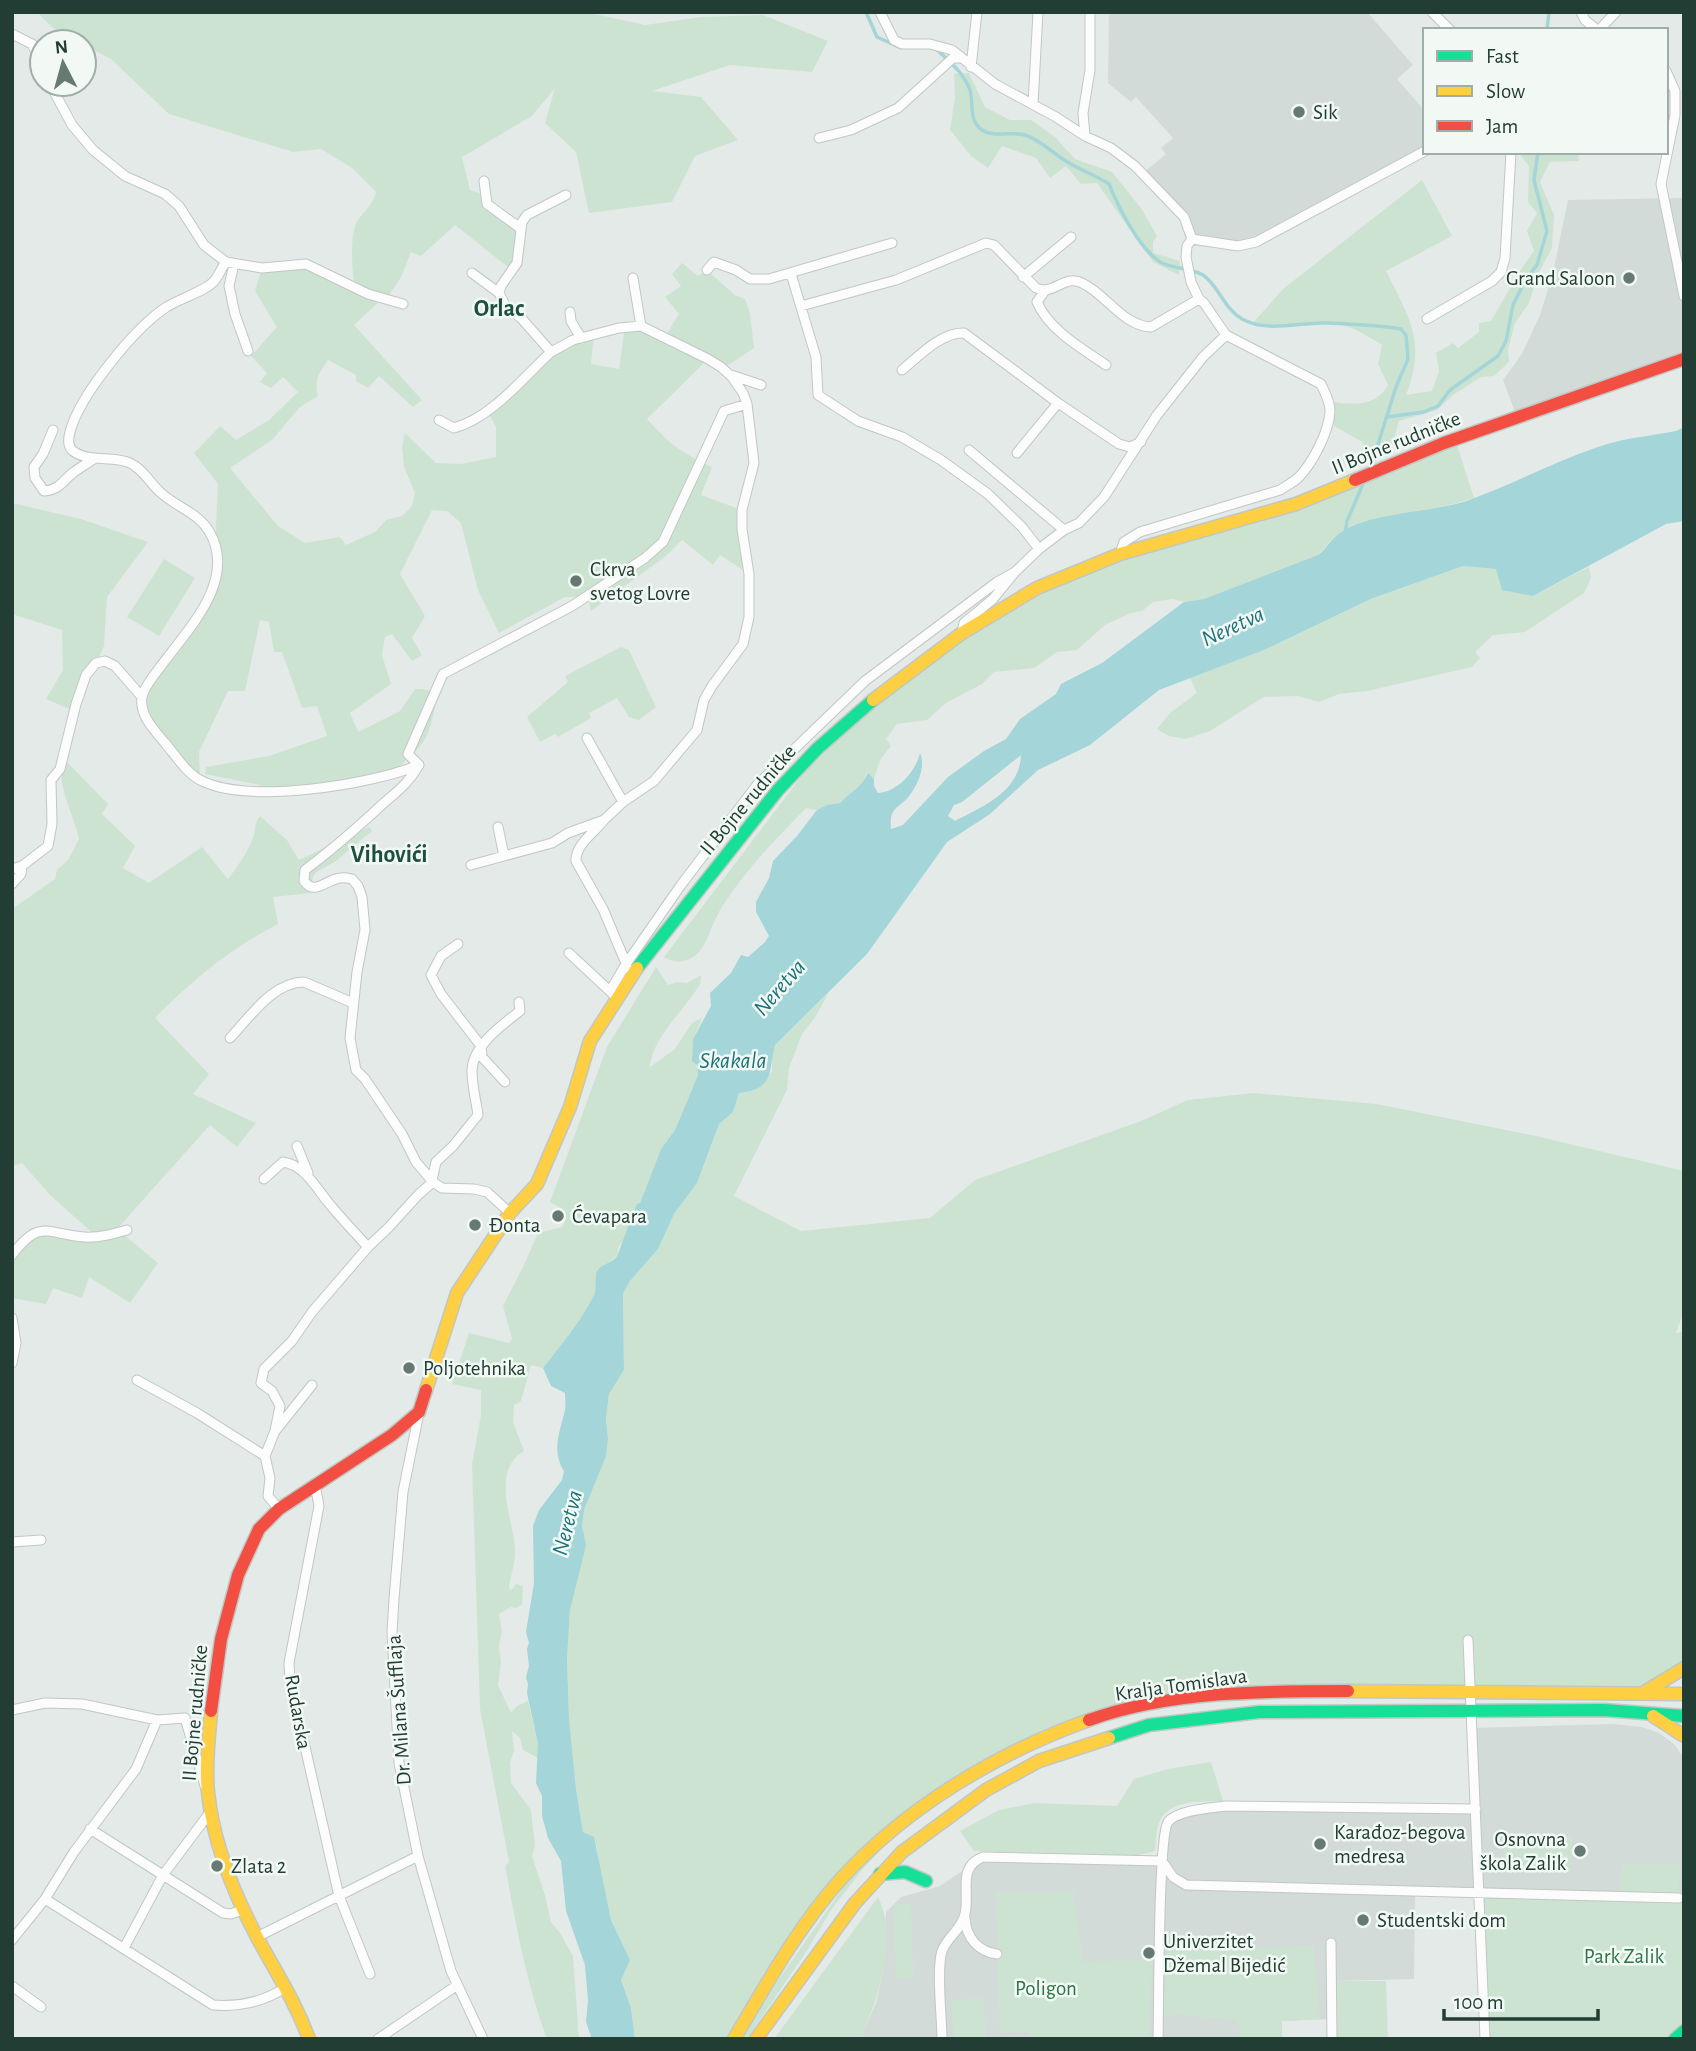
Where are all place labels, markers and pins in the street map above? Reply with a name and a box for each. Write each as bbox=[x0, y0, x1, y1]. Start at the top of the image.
place label: Sik bbox=[1313, 102, 1338, 123]
marker: Sik bbox=[1291, 104, 1307, 120]
place label: Grand Saloon bbox=[1506, 268, 1615, 289]
marker: Grand Saloon bbox=[1621, 270, 1637, 286]
place label: Ckrva svetog Lovre bbox=[590, 559, 690, 604]
marker: Ckrva svetog Lovre bbox=[568, 573, 584, 589]
place label: Ćevapara bbox=[572, 1204, 647, 1227]
marker: Ćevapara bbox=[550, 1208, 566, 1224]
place label: Đonta bbox=[489, 1215, 541, 1236]
marker: Đonta bbox=[467, 1217, 483, 1233]
place label: Poljotehnika bbox=[423, 1358, 526, 1379]
marker: Poljotehnika bbox=[401, 1360, 417, 1376]
place label: Karađoz-begova medresa bbox=[1334, 1822, 1466, 1867]
place label: Osnovna škola Zalik bbox=[1480, 1829, 1566, 1874]
marker: Karađoz-begova medresa bbox=[1312, 1836, 1328, 1852]
marker: Osnovna škola Zalik bbox=[1572, 1843, 1588, 1859]
place label: Zlata 2 bbox=[231, 1856, 286, 1877]
marker: Zlata 2 bbox=[209, 1858, 225, 1874]
place label: Studentski dom bbox=[1377, 1910, 1506, 1931]
marker: Studentski dom bbox=[1355, 1912, 1371, 1928]
place label: Univerzitet Džemal Bijedić bbox=[1163, 1931, 1285, 1976]
marker: Univerzitet Džemal Bijedić bbox=[1141, 1945, 1157, 1961]

